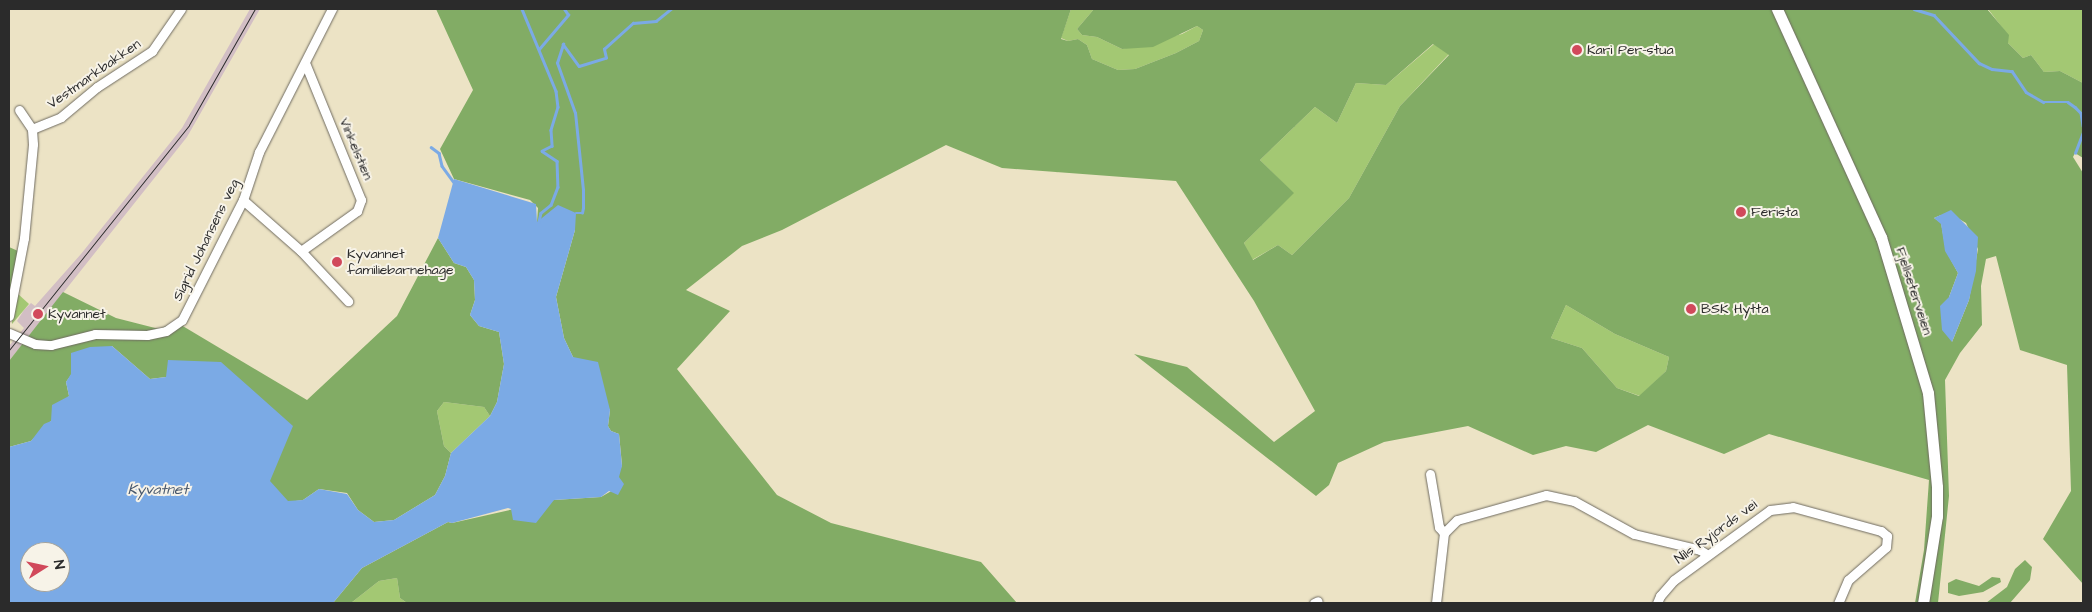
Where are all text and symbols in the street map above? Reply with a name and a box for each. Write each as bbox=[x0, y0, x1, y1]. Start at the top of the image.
street label: Vestmarkbakken bbox=[44, 36, 144, 112]
place label: Kari Per-stua bbox=[1587, 42, 1674, 58]
marker: Kari Per-stua bbox=[1571, 44, 1583, 56]
street label: Vinkelstien bbox=[335, 116, 377, 182]
street label: Sigrid Johansens veg bbox=[169, 176, 243, 304]
place label: Ferista bbox=[1751, 204, 1798, 220]
marker: Ferista bbox=[1735, 206, 1747, 218]
street label: Fjellseterveien bbox=[1892, 245, 1936, 337]
place label: Kyvannet familiebarnehage bbox=[347, 246, 453, 278]
marker: Kyvannet familiebarnehage bbox=[331, 256, 343, 268]
place label: BSK Hytta bbox=[1701, 301, 1769, 317]
marker: BSK Hytta bbox=[1685, 303, 1697, 315]
place label: Kyvannet bbox=[48, 306, 106, 322]
marker: Kyvannet bbox=[32, 308, 44, 320]
water label: Kyvatnet bbox=[128, 481, 188, 499]
street label: Nils Ryjords vei bbox=[1671, 496, 1761, 568]
north arrow bbox=[20, 542, 70, 592]
text: N bbox=[48, 559, 69, 571]

